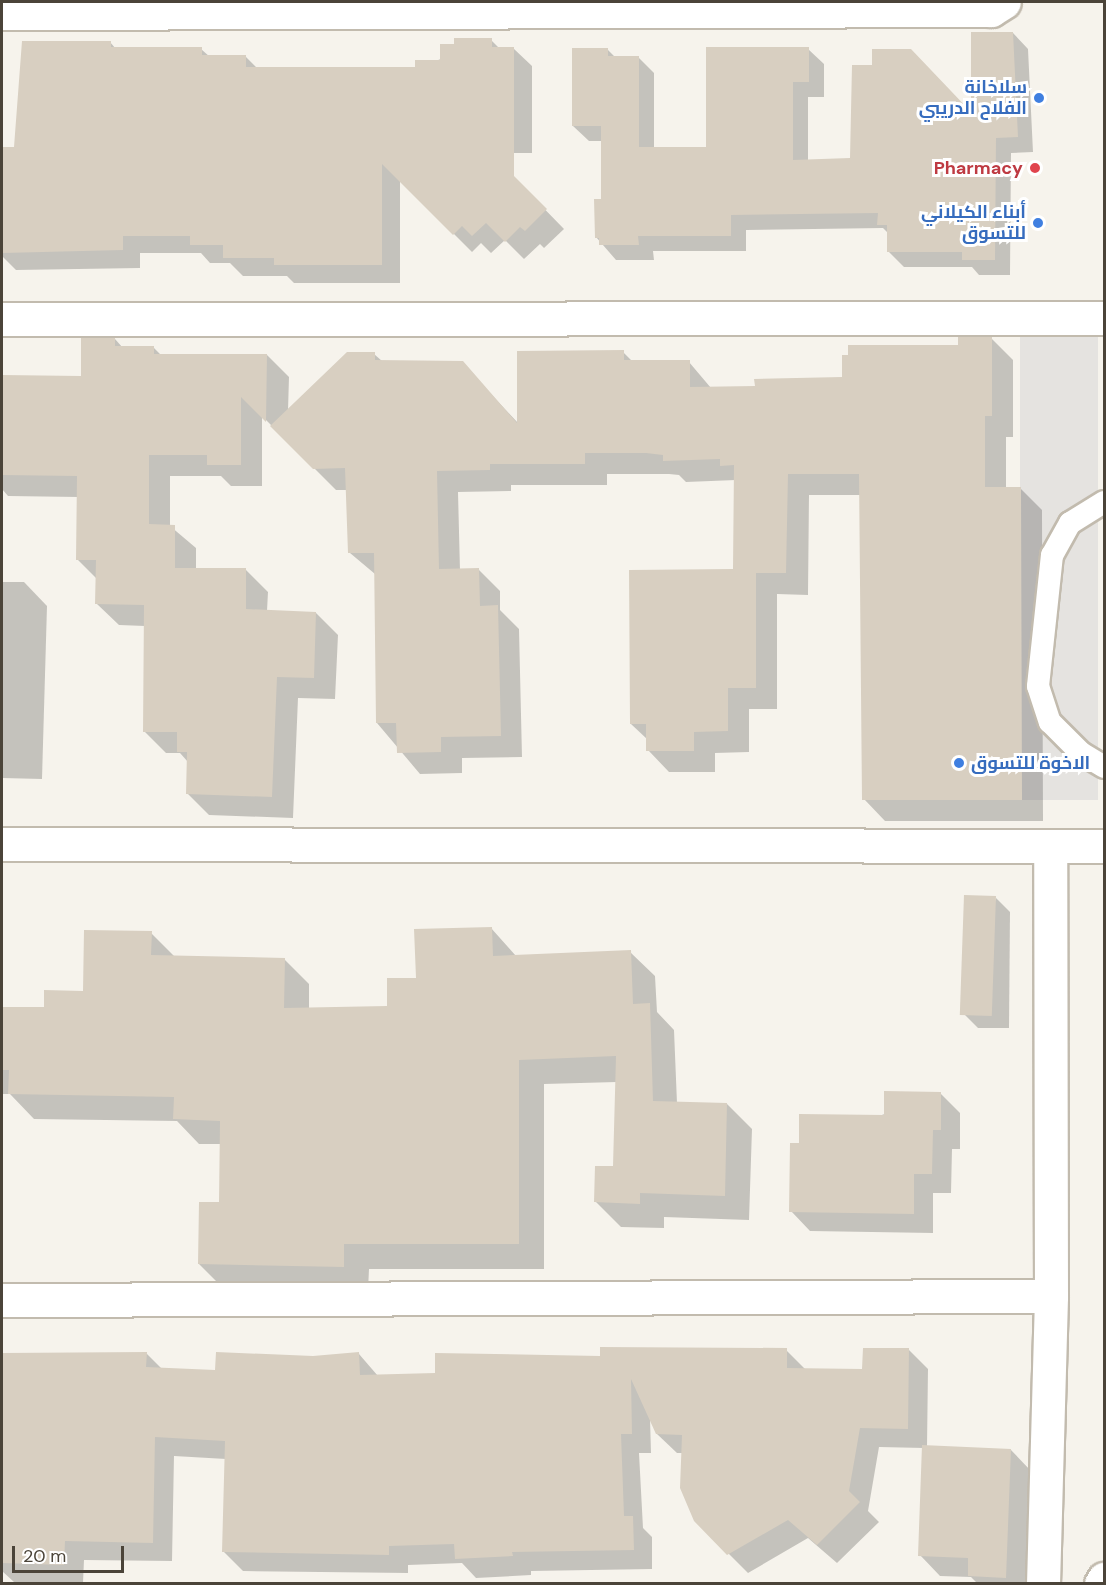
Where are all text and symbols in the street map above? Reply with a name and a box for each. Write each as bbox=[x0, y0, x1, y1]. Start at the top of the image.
place label: سلاخانة الفلاح الدريبي bbox=[919, 77, 1027, 119]
marker: سلاخانة الفلاح الدريبي bbox=[1032, 91, 1046, 105]
place label: Pharmacy bbox=[934, 157, 1023, 179]
marker: Pharmacy bbox=[1028, 161, 1042, 175]
place label: أبناء الكيلاني للتسوق bbox=[921, 202, 1026, 244]
marker: أبناء الكيلاني للتسوق bbox=[1031, 216, 1045, 230]
place label: الاخوة للتسوق bbox=[971, 752, 1090, 774]
marker: الاخوة للتسوق bbox=[952, 756, 966, 770]
scale bar bbox=[15, 1534, 128, 1572]
text: 20 m bbox=[23, 1544, 66, 1568]

